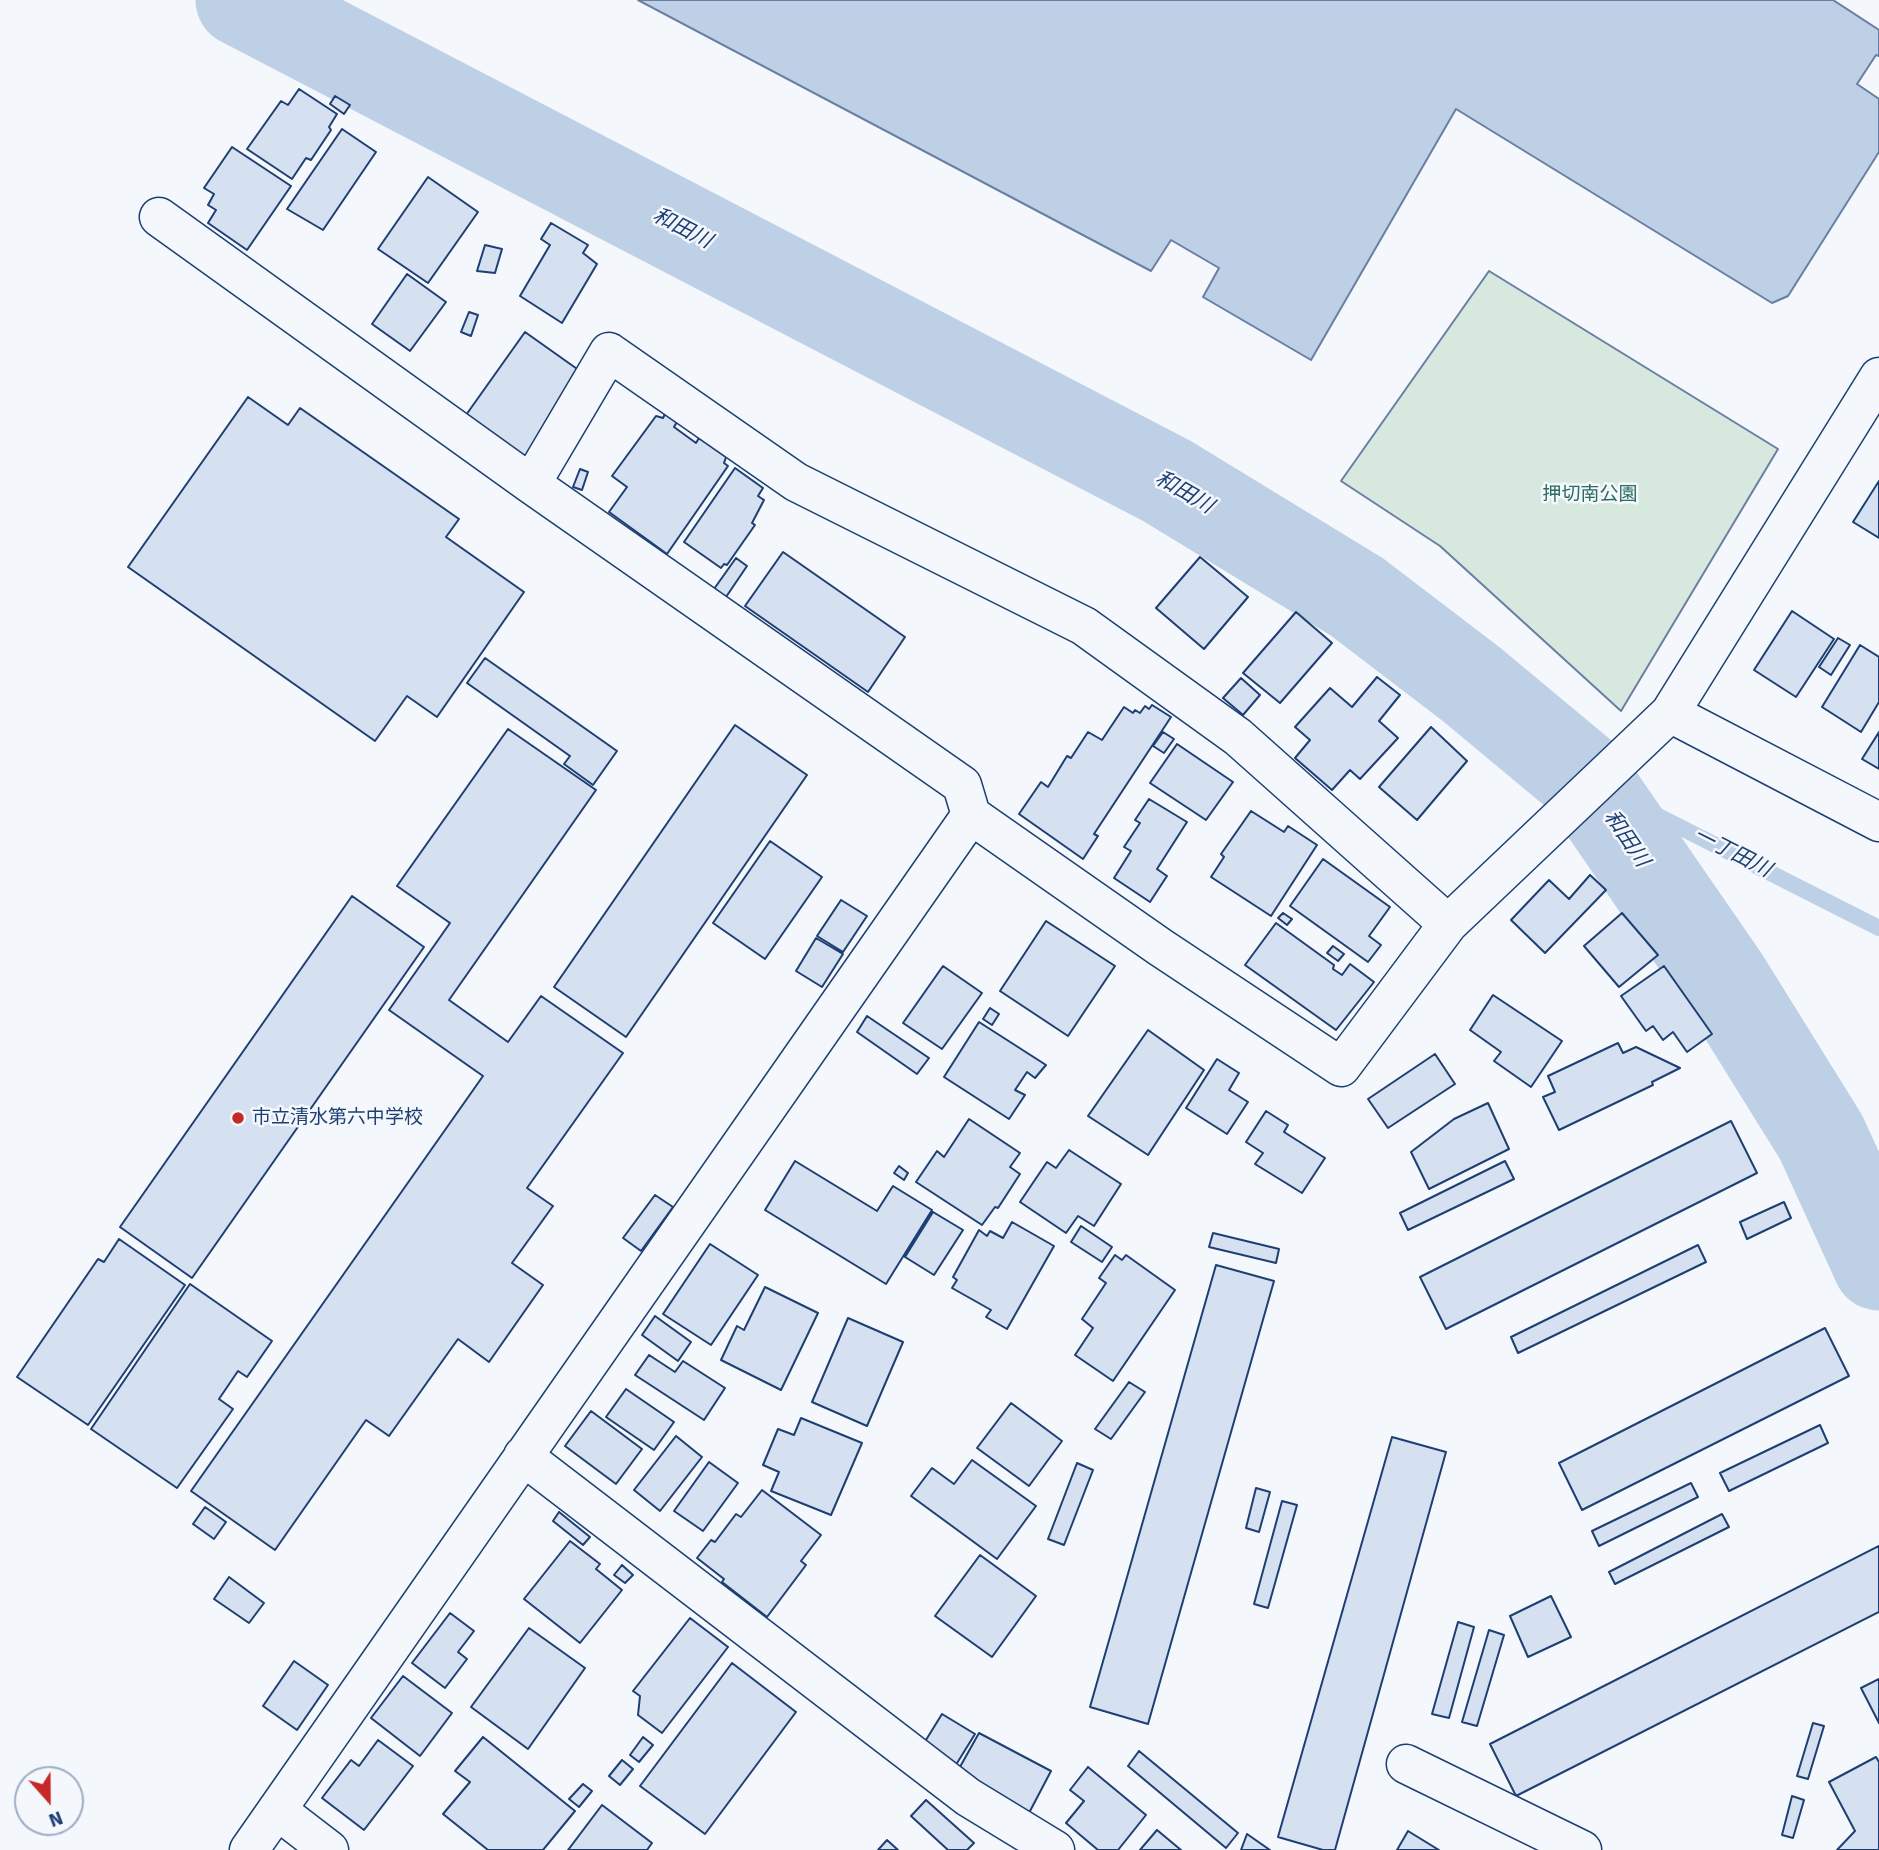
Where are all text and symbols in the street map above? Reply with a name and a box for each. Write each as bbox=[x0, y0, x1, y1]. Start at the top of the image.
water label: 和田川 bbox=[648, 203, 716, 255]
water label: 和田川 bbox=[1150, 466, 1218, 520]
park label: 押切南公園 bbox=[1543, 484, 1637, 506]
water label: 和田川 bbox=[1598, 806, 1654, 872]
water label: 一丁田川 bbox=[1689, 823, 1775, 883]
place label: 市立清水第六中学校 bbox=[252, 1107, 423, 1129]
marker: 市立清水第六中学校 bbox=[230, 1110, 246, 1126]
north arrow bbox=[14, 1766, 84, 1836]
text: N bbox=[45, 1805, 66, 1832]

